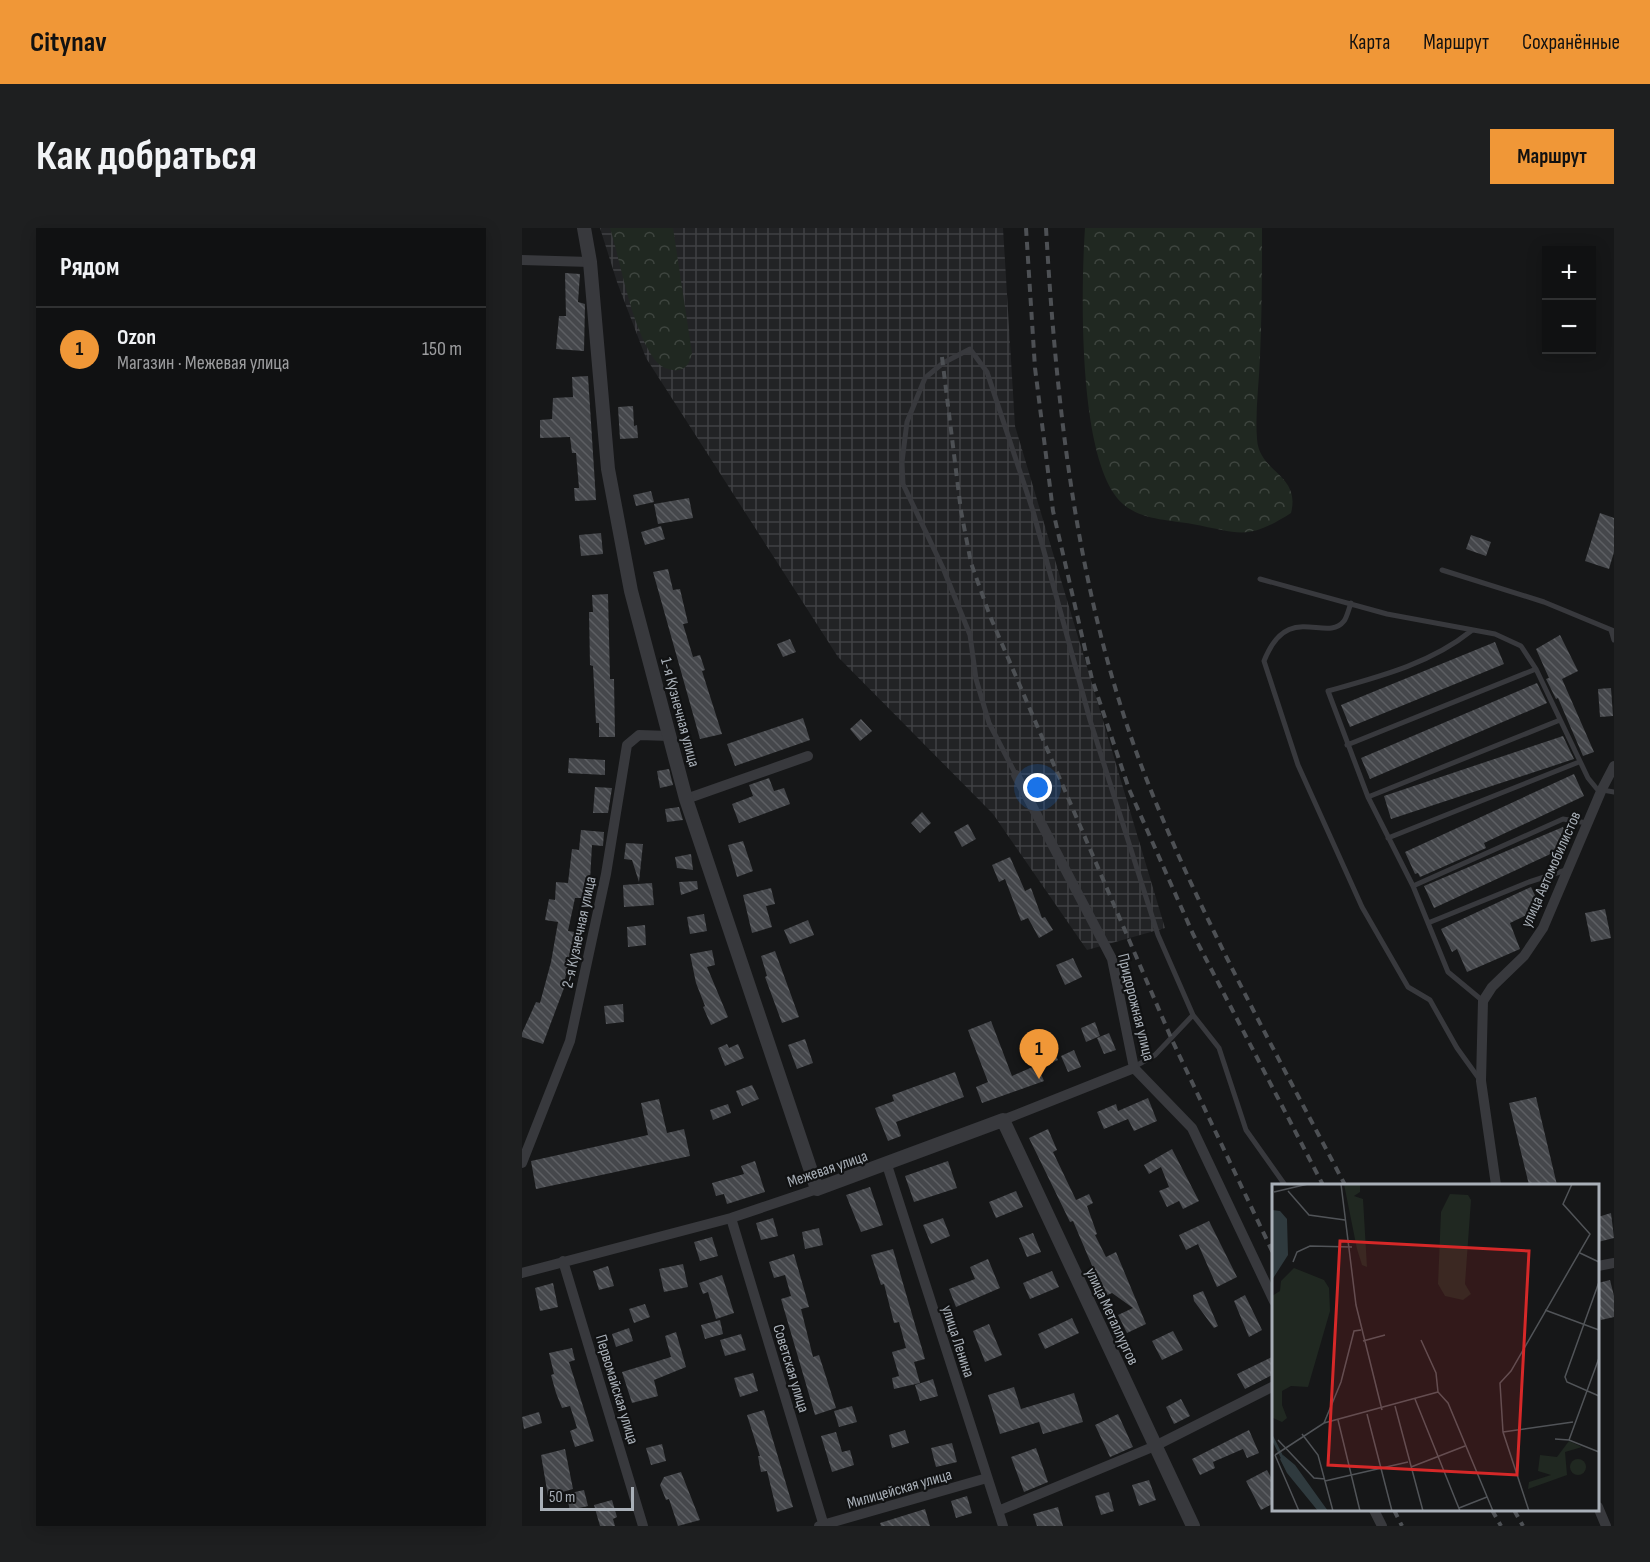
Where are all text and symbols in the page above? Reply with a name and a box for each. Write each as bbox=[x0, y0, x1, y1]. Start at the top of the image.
text: Citynav bbox=[30, 26, 107, 59]
text: Карта bbox=[1349, 30, 1390, 55]
text: Маршрут bbox=[1423, 30, 1489, 55]
text: Сохранённые bbox=[1522, 30, 1620, 55]
button: Маршрут bbox=[1490, 129, 1614, 184]
text: Как добраться bbox=[36, 131, 257, 182]
map controls bbox=[1542, 246, 1596, 354]
button: + bbox=[1542, 246, 1596, 300]
text: Рядом bbox=[60, 252, 119, 283]
button: − bbox=[1542, 300, 1596, 354]
text: Ozon bbox=[117, 324, 156, 351]
text: 1 bbox=[76, 337, 83, 361]
text: 150 m bbox=[422, 337, 462, 361]
text: Магазин · Межевая улица bbox=[117, 351, 289, 375]
street label: 1-я Кузнечная улица bbox=[656, 656, 703, 769]
your location bbox=[1023, 773, 1052, 802]
street label: улица Автомобилистов bbox=[1517, 809, 1585, 930]
street label: 2-я Кузнечная улица bbox=[558, 875, 601, 990]
street label: Придорожная улица bbox=[1113, 952, 1158, 1063]
pin: 1 bbox=[1020, 1030, 1058, 1079]
street label: Межевая улица bbox=[785, 1147, 870, 1192]
inset map bbox=[1272, 1184, 1599, 1511]
street label: улица Металлургов bbox=[1081, 1265, 1142, 1368]
street label: улица Ленина bbox=[937, 1303, 978, 1380]
street label: Советская улица bbox=[768, 1322, 813, 1415]
street label: Первомайская улица bbox=[591, 1332, 642, 1446]
street label: Милицейская улица bbox=[845, 1465, 954, 1513]
scale bar bbox=[540, 1484, 634, 1512]
text: 50 m bbox=[549, 1488, 575, 1507]

